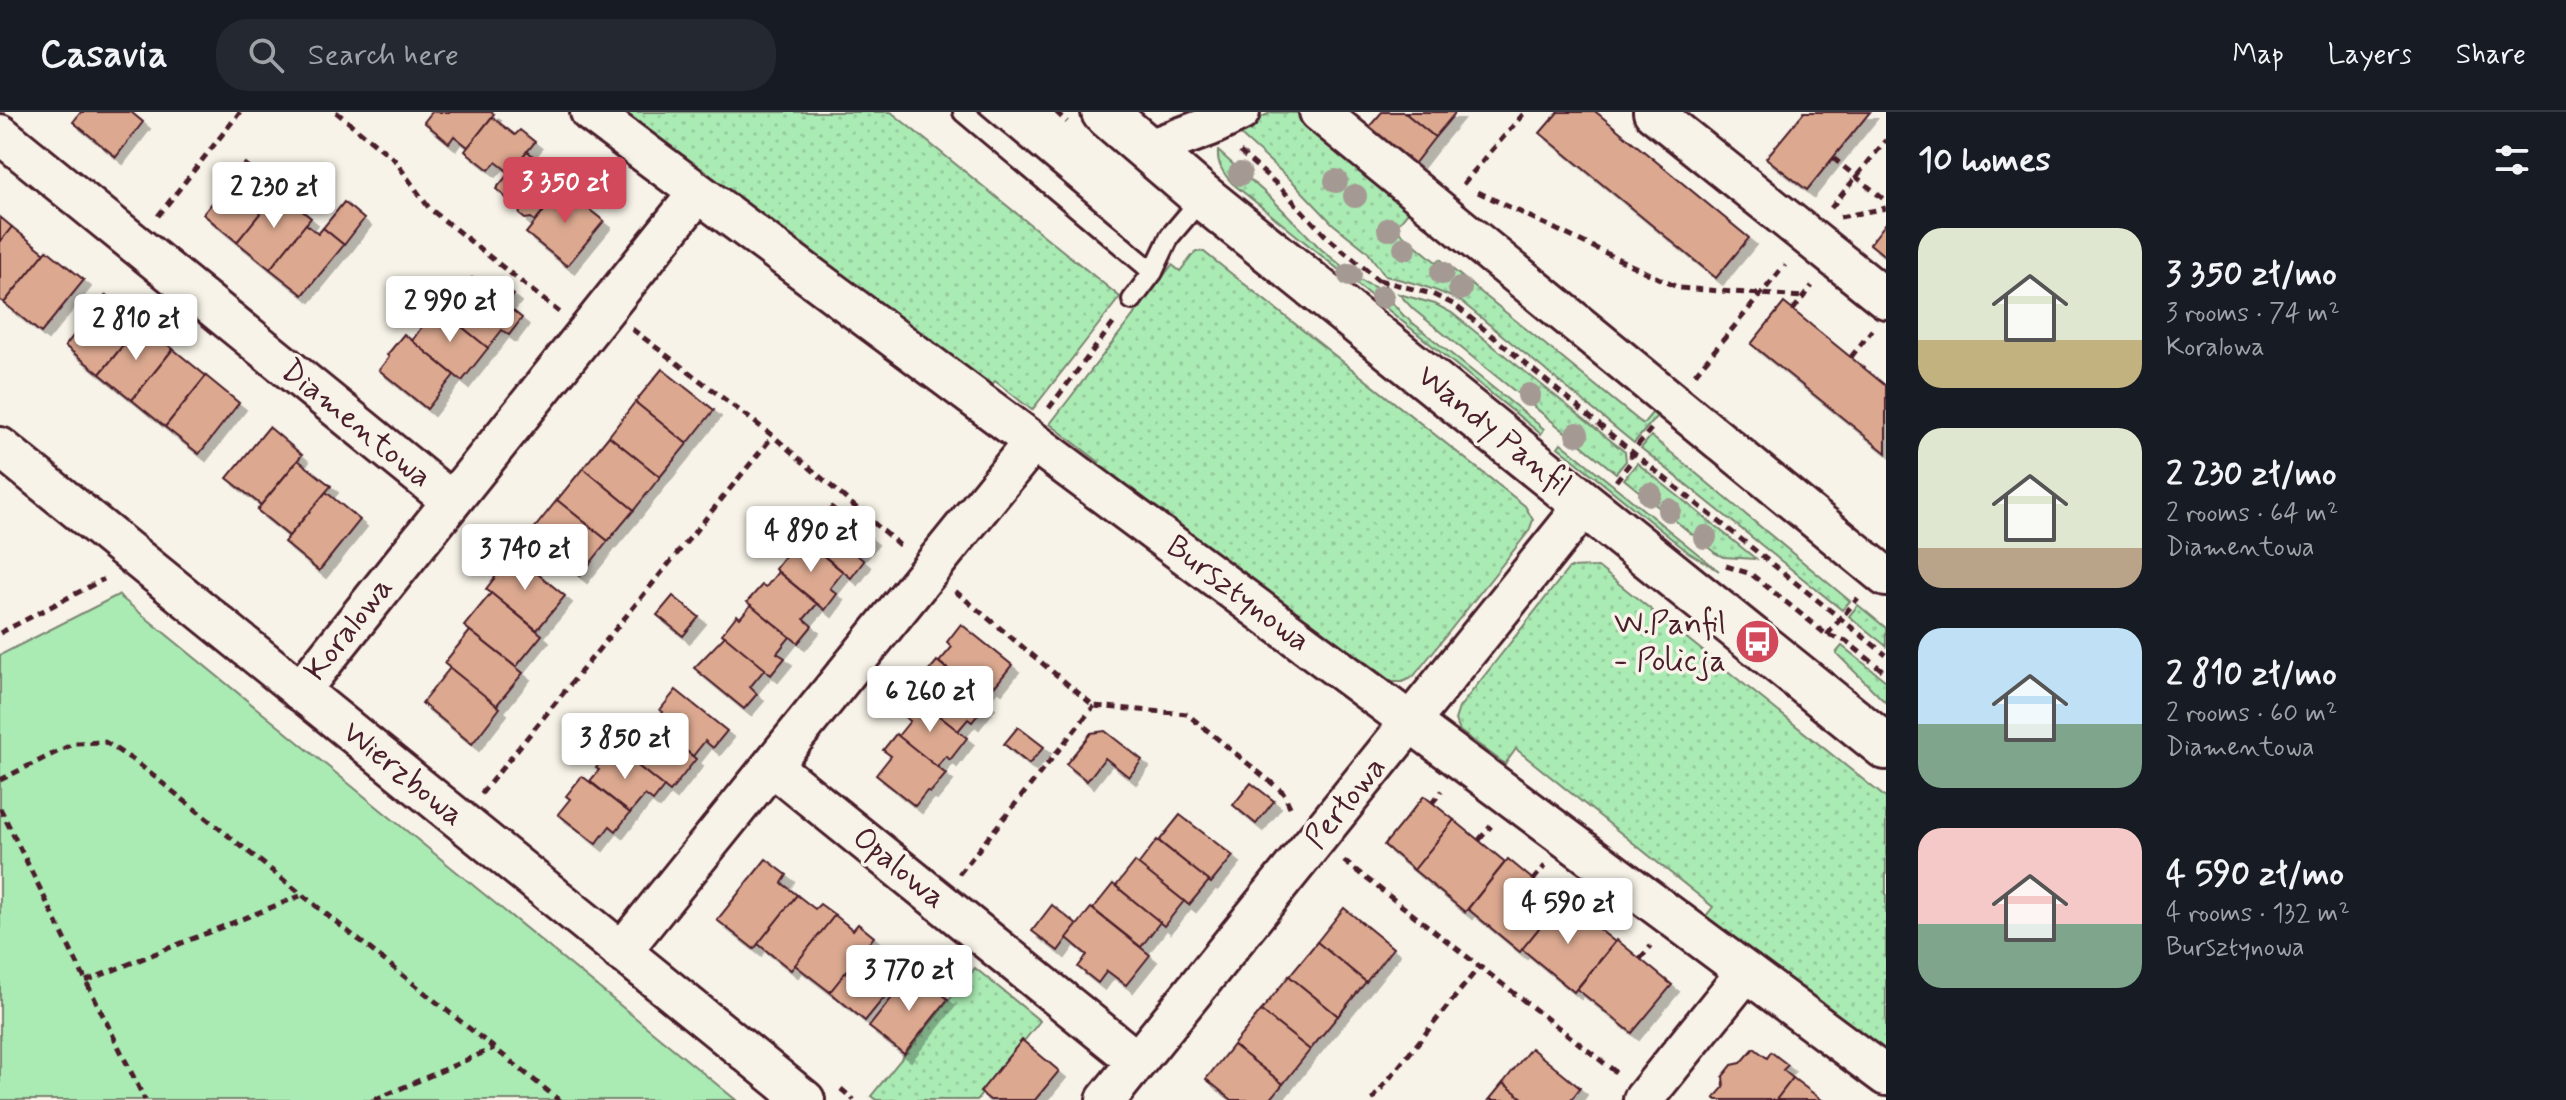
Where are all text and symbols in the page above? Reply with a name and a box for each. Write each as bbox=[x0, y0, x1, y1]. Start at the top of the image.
search box bbox=[216, 19, 776, 91]
text: Casavia bbox=[40, 31, 168, 80]
icon: search bbox=[244, 33, 288, 77]
text: Search here bbox=[308, 36, 459, 75]
text: Map bbox=[2233, 37, 2284, 74]
text: Layers bbox=[2328, 37, 2412, 74]
text: Share bbox=[2456, 37, 2526, 74]
text: 10 homes bbox=[1918, 138, 2051, 183]
icon: filters bbox=[2490, 138, 2534, 182]
pin: 3 350 zł bbox=[482, 157, 648, 225]
pin: 2 230 zł bbox=[191, 162, 357, 230]
text: 3 350 zł bbox=[521, 166, 609, 200]
text: 2 230 zł bbox=[230, 171, 318, 205]
text: 3 350 zł/mo bbox=[2166, 252, 2337, 297]
icon: home bbox=[1982, 260, 2078, 356]
pin: 2 990 zł bbox=[367, 276, 533, 344]
text: 2 990 zł bbox=[404, 285, 496, 319]
pin: 2 810 zł bbox=[53, 294, 219, 362]
text: 3 rooms · 74 m² bbox=[2166, 297, 2340, 331]
text: 2 810 zł bbox=[92, 303, 180, 337]
text: Koralowa bbox=[2166, 331, 2265, 365]
street label: Diamentowa bbox=[272, 350, 440, 498]
street label: Wandy Panfil bbox=[1408, 356, 1580, 506]
text: 2 230 zł/mo bbox=[2166, 452, 2337, 497]
icon: home bbox=[1982, 460, 2078, 556]
text: 2 rooms · 64 m² bbox=[2166, 497, 2338, 531]
pin: 4 890 zł bbox=[728, 506, 894, 574]
text: 4 890 zł bbox=[764, 515, 858, 549]
pin: 3 740 zł bbox=[442, 524, 608, 592]
street label: Bursztynowa bbox=[1157, 526, 1319, 662]
text: Diamentowa bbox=[2166, 531, 2314, 565]
text: 3 740 zł bbox=[480, 533, 570, 567]
street label: Koralowa bbox=[295, 568, 403, 690]
place label: W.Panfil - Policja bbox=[1613, 603, 1726, 682]
bus stop icon: W.Panfil - Policja bbox=[1733, 618, 1781, 666]
text: 2 810 zł/mo bbox=[2166, 652, 2337, 697]
icon: home bbox=[1982, 660, 2078, 756]
pin: 6 260 zł bbox=[847, 666, 1013, 734]
text: 6 260 zł bbox=[885, 675, 975, 709]
text: 2 rooms · 60 m² bbox=[2166, 697, 2337, 731]
street label: Wierzbowa bbox=[333, 712, 473, 836]
pin: 3 850 zł bbox=[542, 713, 708, 781]
text: 3 850 zł bbox=[580, 722, 670, 756]
text: Diamentowa bbox=[2166, 731, 2314, 765]
street label: Perłowa bbox=[1296, 748, 1396, 858]
street label: Opalowa bbox=[843, 817, 955, 919]
text: 4 590 zł/mo bbox=[2166, 852, 2344, 897]
icon: home bbox=[1982, 860, 2078, 956]
pin: 4 590 zł bbox=[1485, 878, 1651, 946]
text: 4 590 zł bbox=[1522, 887, 1614, 921]
text: 4 rooms · 132 m² bbox=[2166, 897, 2350, 931]
text: Bursztynowa bbox=[2166, 931, 2304, 965]
pin: 3 770 zł bbox=[826, 945, 992, 1013]
text: 3 770 zł bbox=[864, 954, 954, 988]

